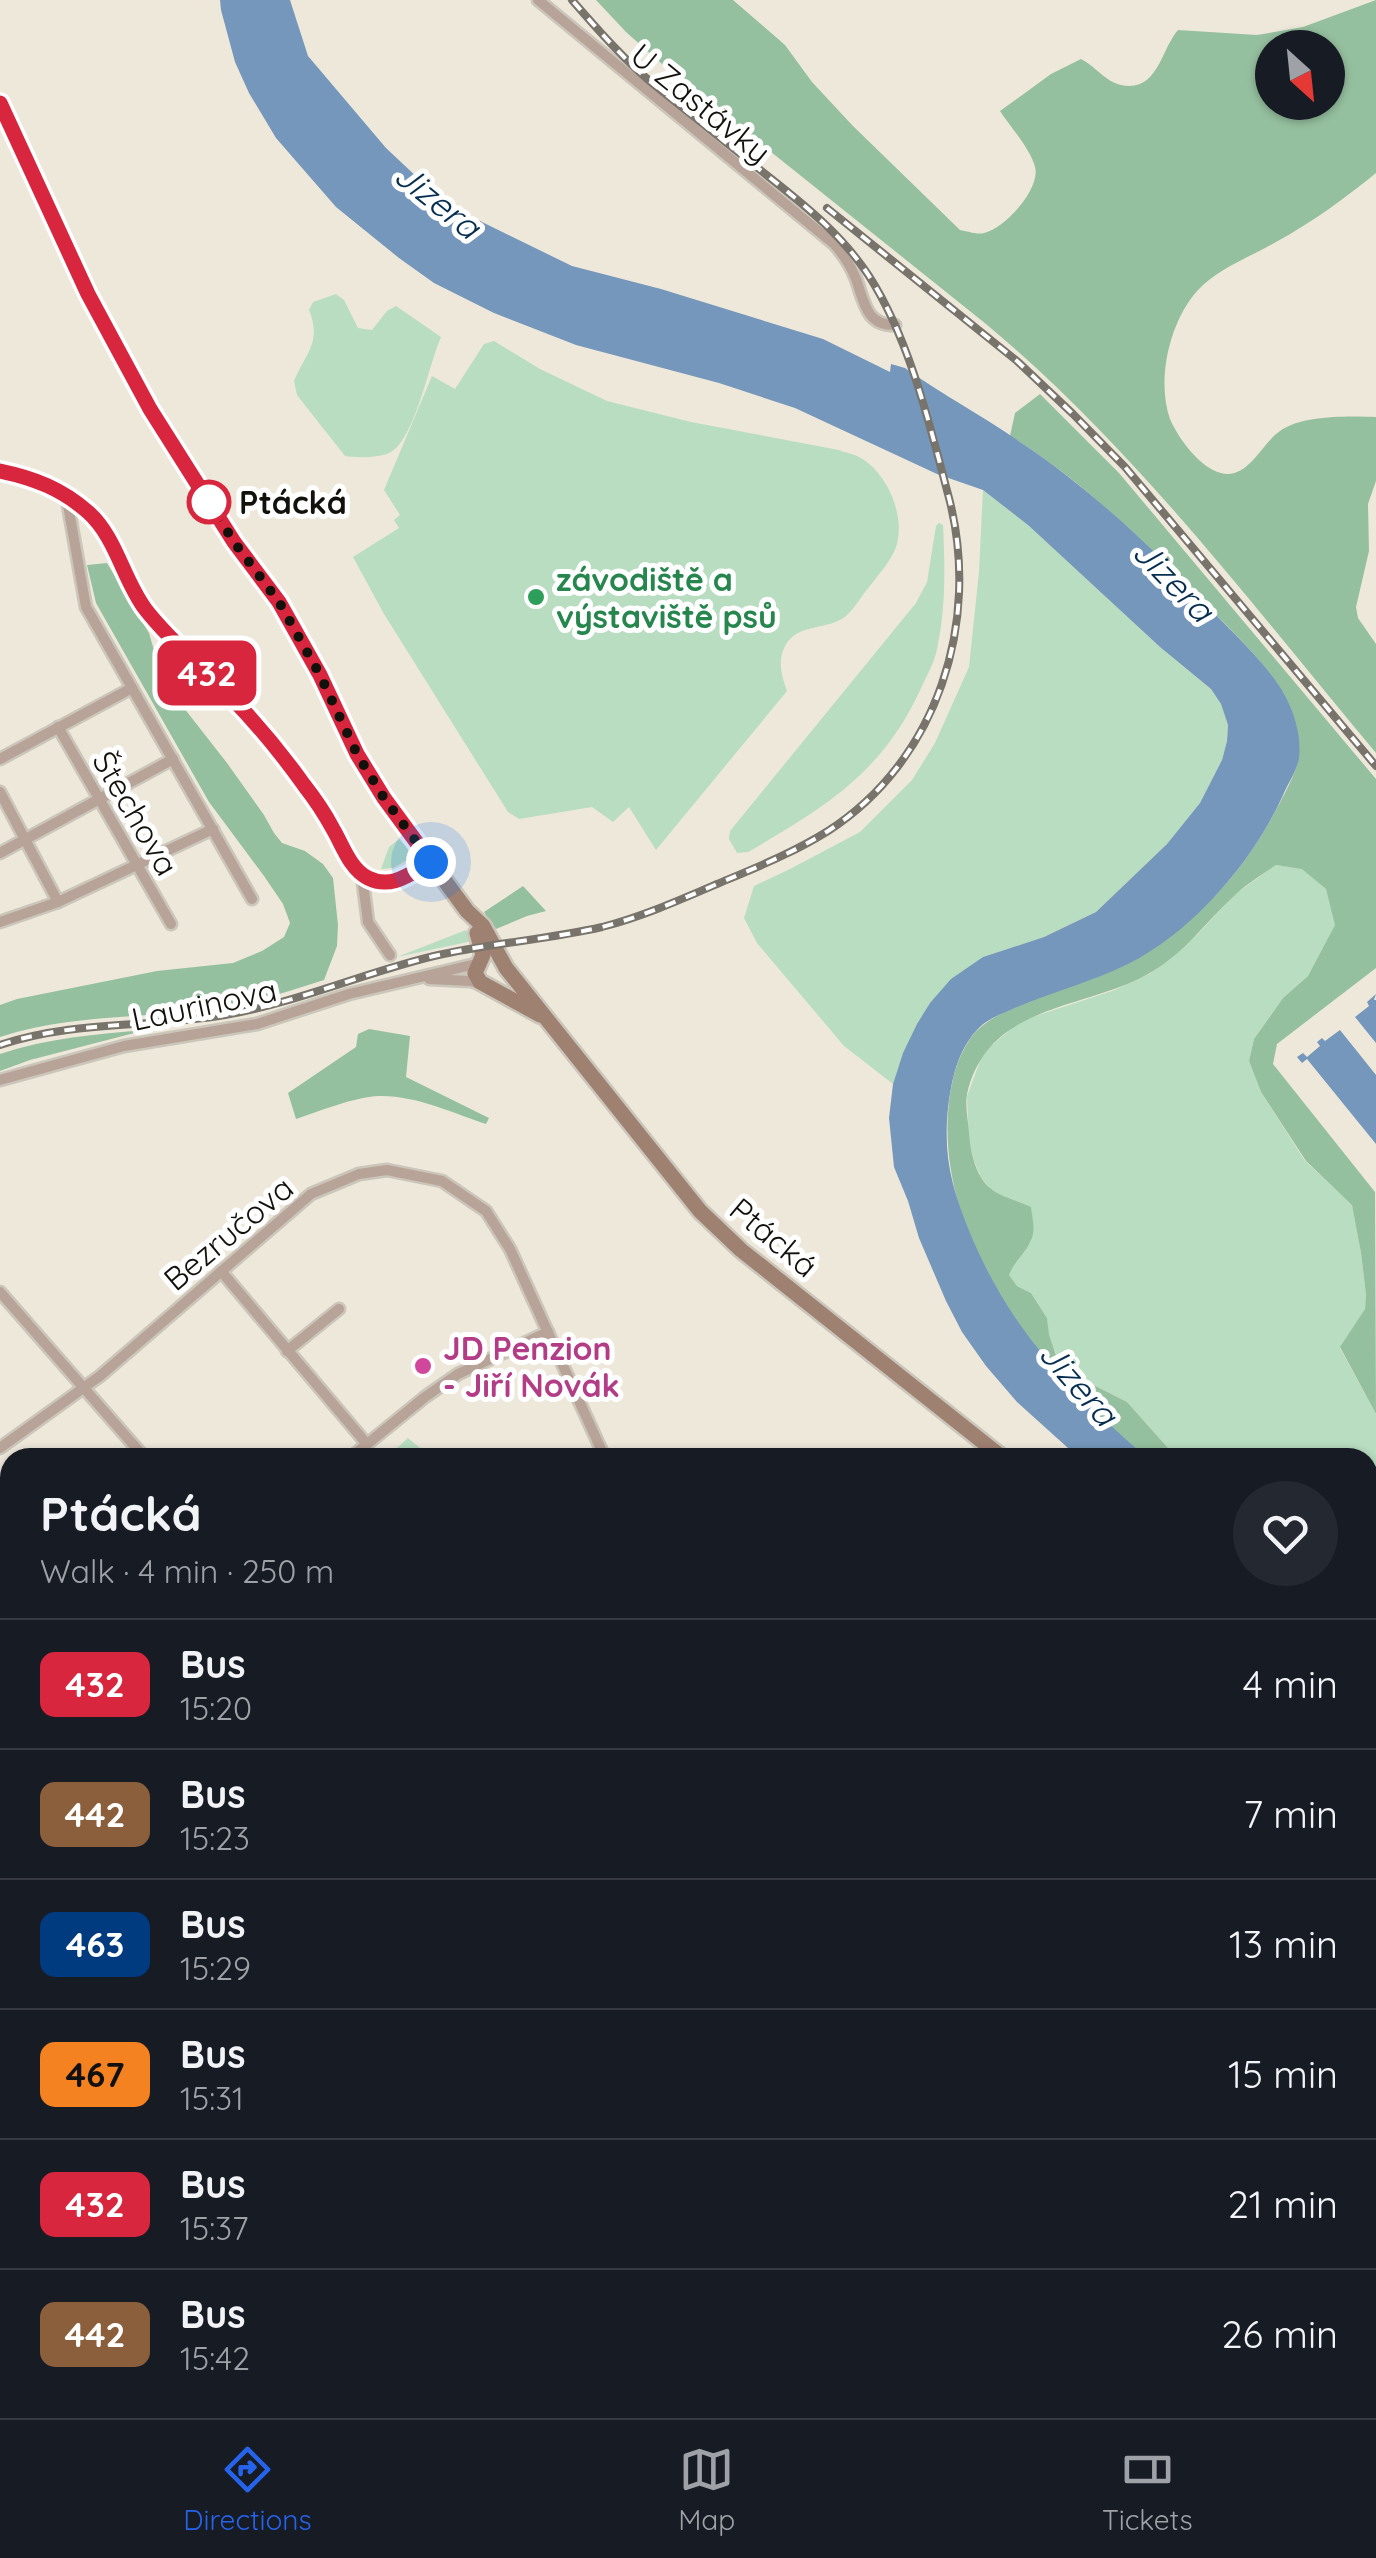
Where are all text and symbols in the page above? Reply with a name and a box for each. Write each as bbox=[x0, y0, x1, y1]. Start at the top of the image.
north arrow bbox=[1255, 30, 1345, 120]
map controls bbox=[1255, 30, 1345, 120]
street label: U Zastávky bbox=[623, 34, 779, 172]
water label: Jizera bbox=[386, 152, 491, 249]
marker: Ptácká bbox=[188, 481, 230, 523]
place label: Ptácká bbox=[239, 482, 347, 522]
water label: Jizera bbox=[1124, 529, 1225, 632]
place label: závodiště a výstaviště psů bbox=[556, 559, 777, 636]
marker: závodiště a výstaviště psů bbox=[525, 586, 547, 608]
line badge: 432 bbox=[150, 640, 264, 706]
text: 432 bbox=[177, 651, 237, 695]
street label: Štechova bbox=[84, 744, 188, 882]
your location bbox=[406, 837, 456, 887]
street label: Laurinova bbox=[128, 969, 280, 1039]
street label: Bezručova bbox=[155, 1167, 301, 1299]
street label: Ptácká bbox=[722, 1189, 826, 1285]
place label: JD Penzion - Jiří Novák bbox=[443, 1328, 620, 1405]
water label: Jizera bbox=[1030, 1332, 1129, 1436]
marker: JD Penzion - Jiří Novák bbox=[412, 1355, 434, 1377]
button: heart bbox=[1233, 1481, 1338, 1586]
text: Ptácká bbox=[40, 1483, 202, 1543]
text: Walk · 4 min · 250 m bbox=[40, 1551, 334, 1591]
text: Bus bbox=[180, 1640, 246, 1688]
text: 4 min bbox=[1243, 1660, 1338, 1708]
text: 432 bbox=[65, 1662, 125, 1706]
text: 15:20 bbox=[180, 1688, 252, 1728]
text: Bus bbox=[180, 1770, 246, 1818]
text: 7 min bbox=[1243, 1790, 1338, 1838]
text: 442 bbox=[64, 1792, 126, 1836]
text: 15:23 bbox=[180, 1818, 250, 1858]
text: Bus bbox=[180, 1900, 246, 1948]
text: 13 min bbox=[1229, 1920, 1338, 1968]
text: 463 bbox=[66, 1922, 124, 1966]
text: 15:29 bbox=[180, 1948, 251, 1988]
text: Bus bbox=[180, 2030, 246, 2078]
text: 15 min bbox=[1228, 2050, 1338, 2098]
text: 467 bbox=[65, 2052, 125, 2096]
text: 15:31 bbox=[180, 2078, 244, 2118]
text: Bus bbox=[180, 2160, 246, 2208]
text: 21 min bbox=[1228, 2180, 1338, 2228]
text: 432 bbox=[65, 2182, 125, 2226]
text: 15:37 bbox=[180, 2208, 248, 2248]
text: Bus bbox=[180, 2290, 246, 2338]
text: 26 min bbox=[1221, 2310, 1338, 2358]
text: 442 bbox=[64, 2312, 126, 2356]
text: 15:42 bbox=[180, 2338, 250, 2378]
tab: Directions bbox=[183, 2442, 312, 2537]
tab: Map bbox=[678, 2442, 735, 2537]
tab: Tickets bbox=[1102, 2442, 1193, 2537]

